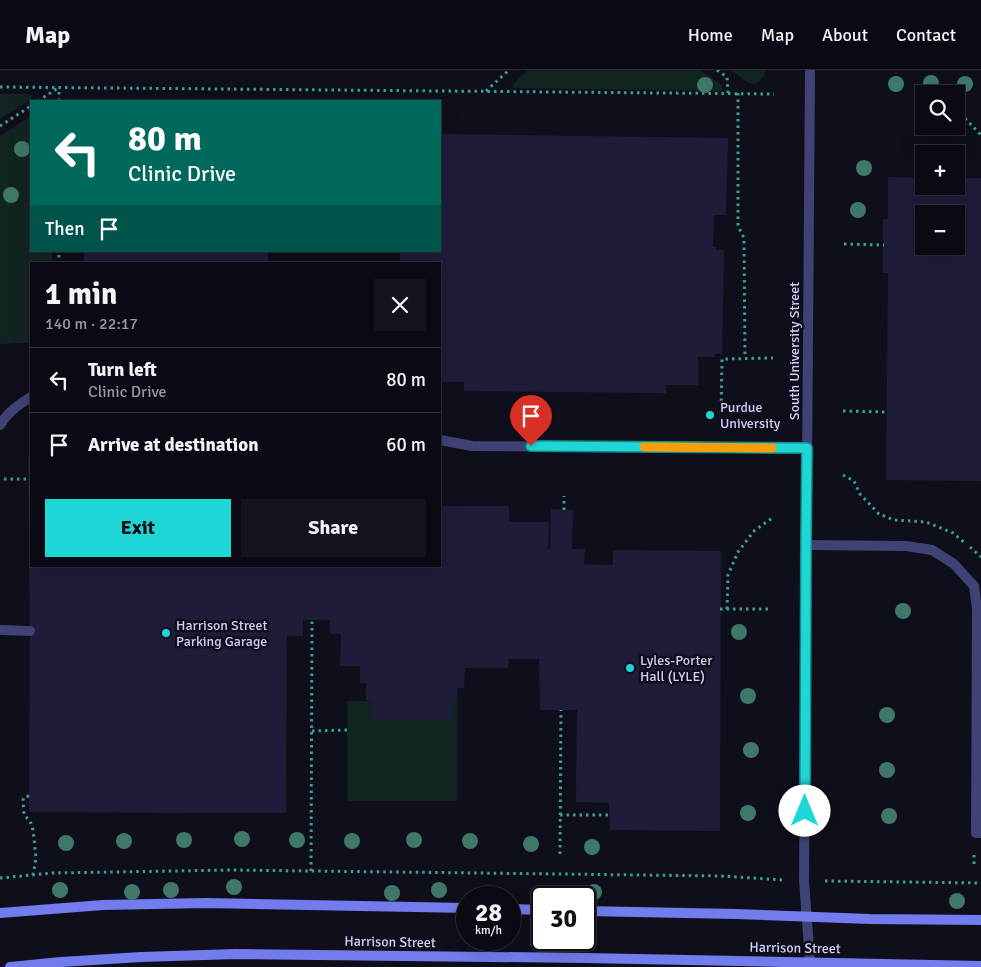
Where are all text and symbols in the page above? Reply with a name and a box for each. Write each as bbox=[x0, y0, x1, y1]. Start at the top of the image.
text: Map bbox=[25, 20, 70, 50]
text: Home bbox=[688, 24, 733, 46]
text: Map bbox=[761, 24, 794, 46]
text: About bbox=[822, 24, 868, 46]
text: Contact bbox=[896, 24, 956, 46]
map controls bbox=[915, 85, 965, 255]
button: search bbox=[915, 85, 965, 135]
text: 80 m bbox=[128, 117, 202, 160]
icon: left bbox=[45, 120, 110, 185]
button: + bbox=[915, 145, 965, 195]
text: Clinic Drive bbox=[128, 160, 236, 187]
button: − bbox=[915, 205, 965, 255]
icon: arrive bbox=[95, 215, 123, 243]
text: Then bbox=[45, 217, 85, 241]
text: 1 min bbox=[45, 276, 117, 313]
button: close bbox=[374, 279, 426, 331]
street label: South University Street bbox=[786, 282, 803, 420]
text: 140 m · 22:17 bbox=[45, 314, 138, 334]
text: Turn left bbox=[88, 358, 157, 382]
icon: left bbox=[45, 366, 73, 394]
text: 80 m bbox=[386, 368, 426, 392]
text: Clinic Drive bbox=[88, 382, 167, 402]
pin bbox=[510, 395, 552, 446]
place label: Purdue University bbox=[720, 399, 781, 432]
icon: arrive bbox=[517, 402, 545, 430]
marker: Purdue University bbox=[704, 409, 716, 421]
icon: arrive bbox=[45, 431, 73, 459]
text: Arrive at destination bbox=[88, 433, 259, 457]
text: 60 m bbox=[386, 433, 426, 457]
button: Exit bbox=[45, 499, 231, 557]
button: Share bbox=[241, 499, 426, 557]
place label: Harrison Street Parking Garage bbox=[176, 617, 268, 650]
marker: Harrison Street Parking Garage bbox=[160, 627, 172, 639]
place label: Lyles-Porter Hall (LYLE) bbox=[640, 652, 713, 685]
marker: Lyles-Porter Hall (LYLE) bbox=[624, 662, 636, 674]
position arrow bbox=[778, 784, 830, 836]
speed limit sign: 30 bbox=[531, 886, 596, 951]
text: 28 bbox=[475, 897, 502, 928]
text: km/h bbox=[475, 923, 502, 938]
street label: Harrison Street bbox=[344, 933, 436, 951]
street label: Harrison Street bbox=[749, 939, 841, 957]

